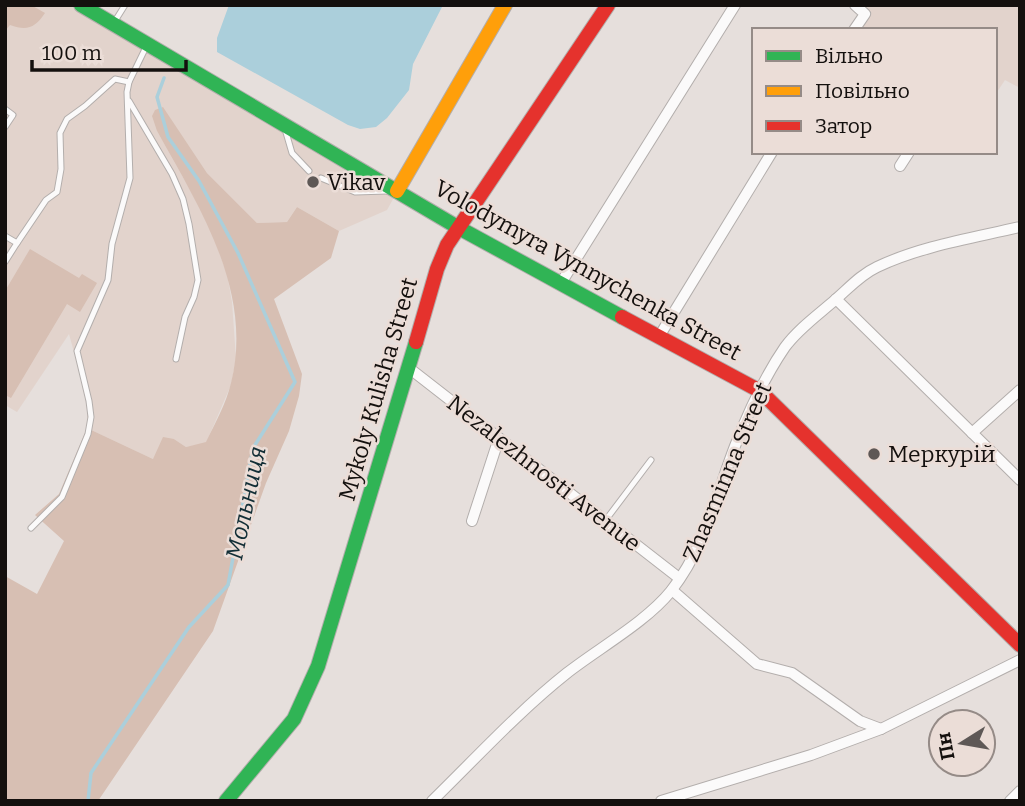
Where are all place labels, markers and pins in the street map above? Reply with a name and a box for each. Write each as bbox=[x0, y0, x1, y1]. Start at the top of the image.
place label: Vikav bbox=[327, 168, 386, 196]
marker: Vikav bbox=[305, 174, 321, 190]
place label: Меркурій bbox=[888, 440, 996, 468]
marker: Меркурій bbox=[866, 446, 882, 462]

